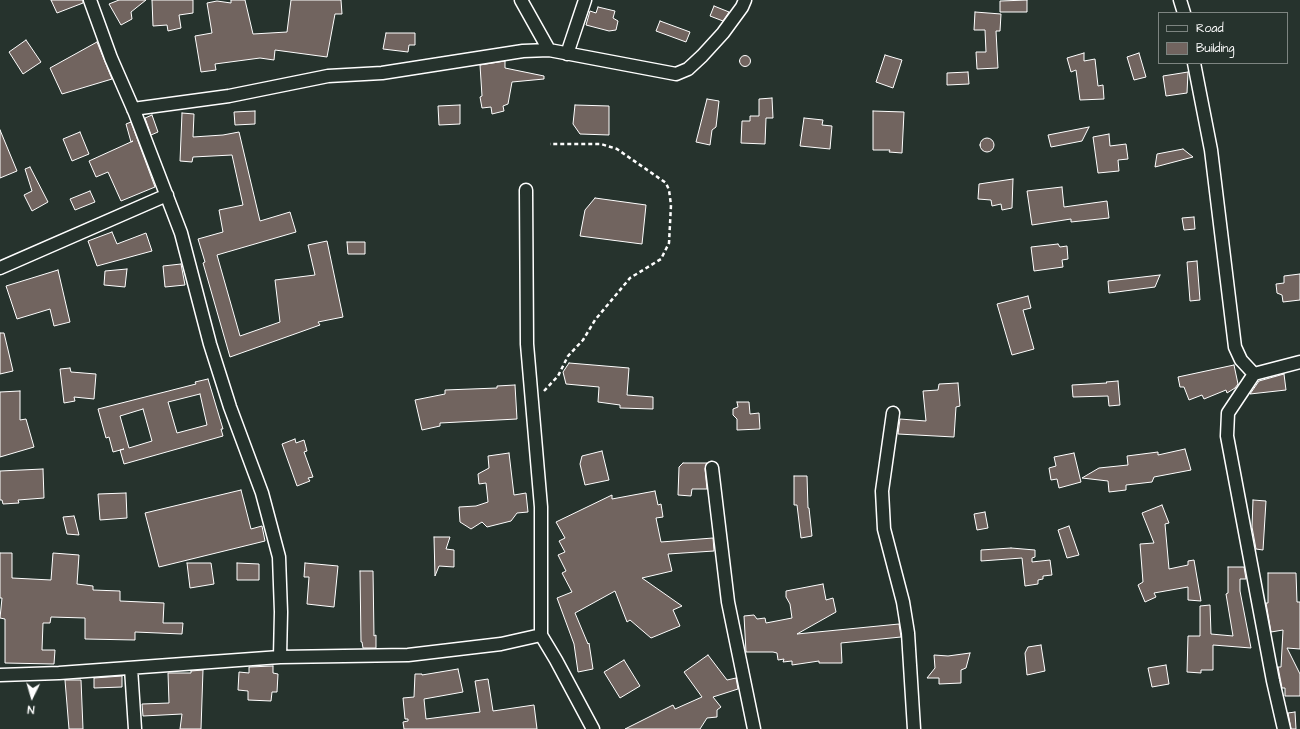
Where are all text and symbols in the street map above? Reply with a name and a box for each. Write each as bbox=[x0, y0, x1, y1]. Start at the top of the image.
legend bbox=[1158, 12, 1288, 64]
text: Road bbox=[1196, 20, 1224, 37]
text: Building bbox=[1196, 40, 1234, 57]
north arrow bbox=[12, 677, 52, 717]
text: N bbox=[27, 702, 35, 717]

